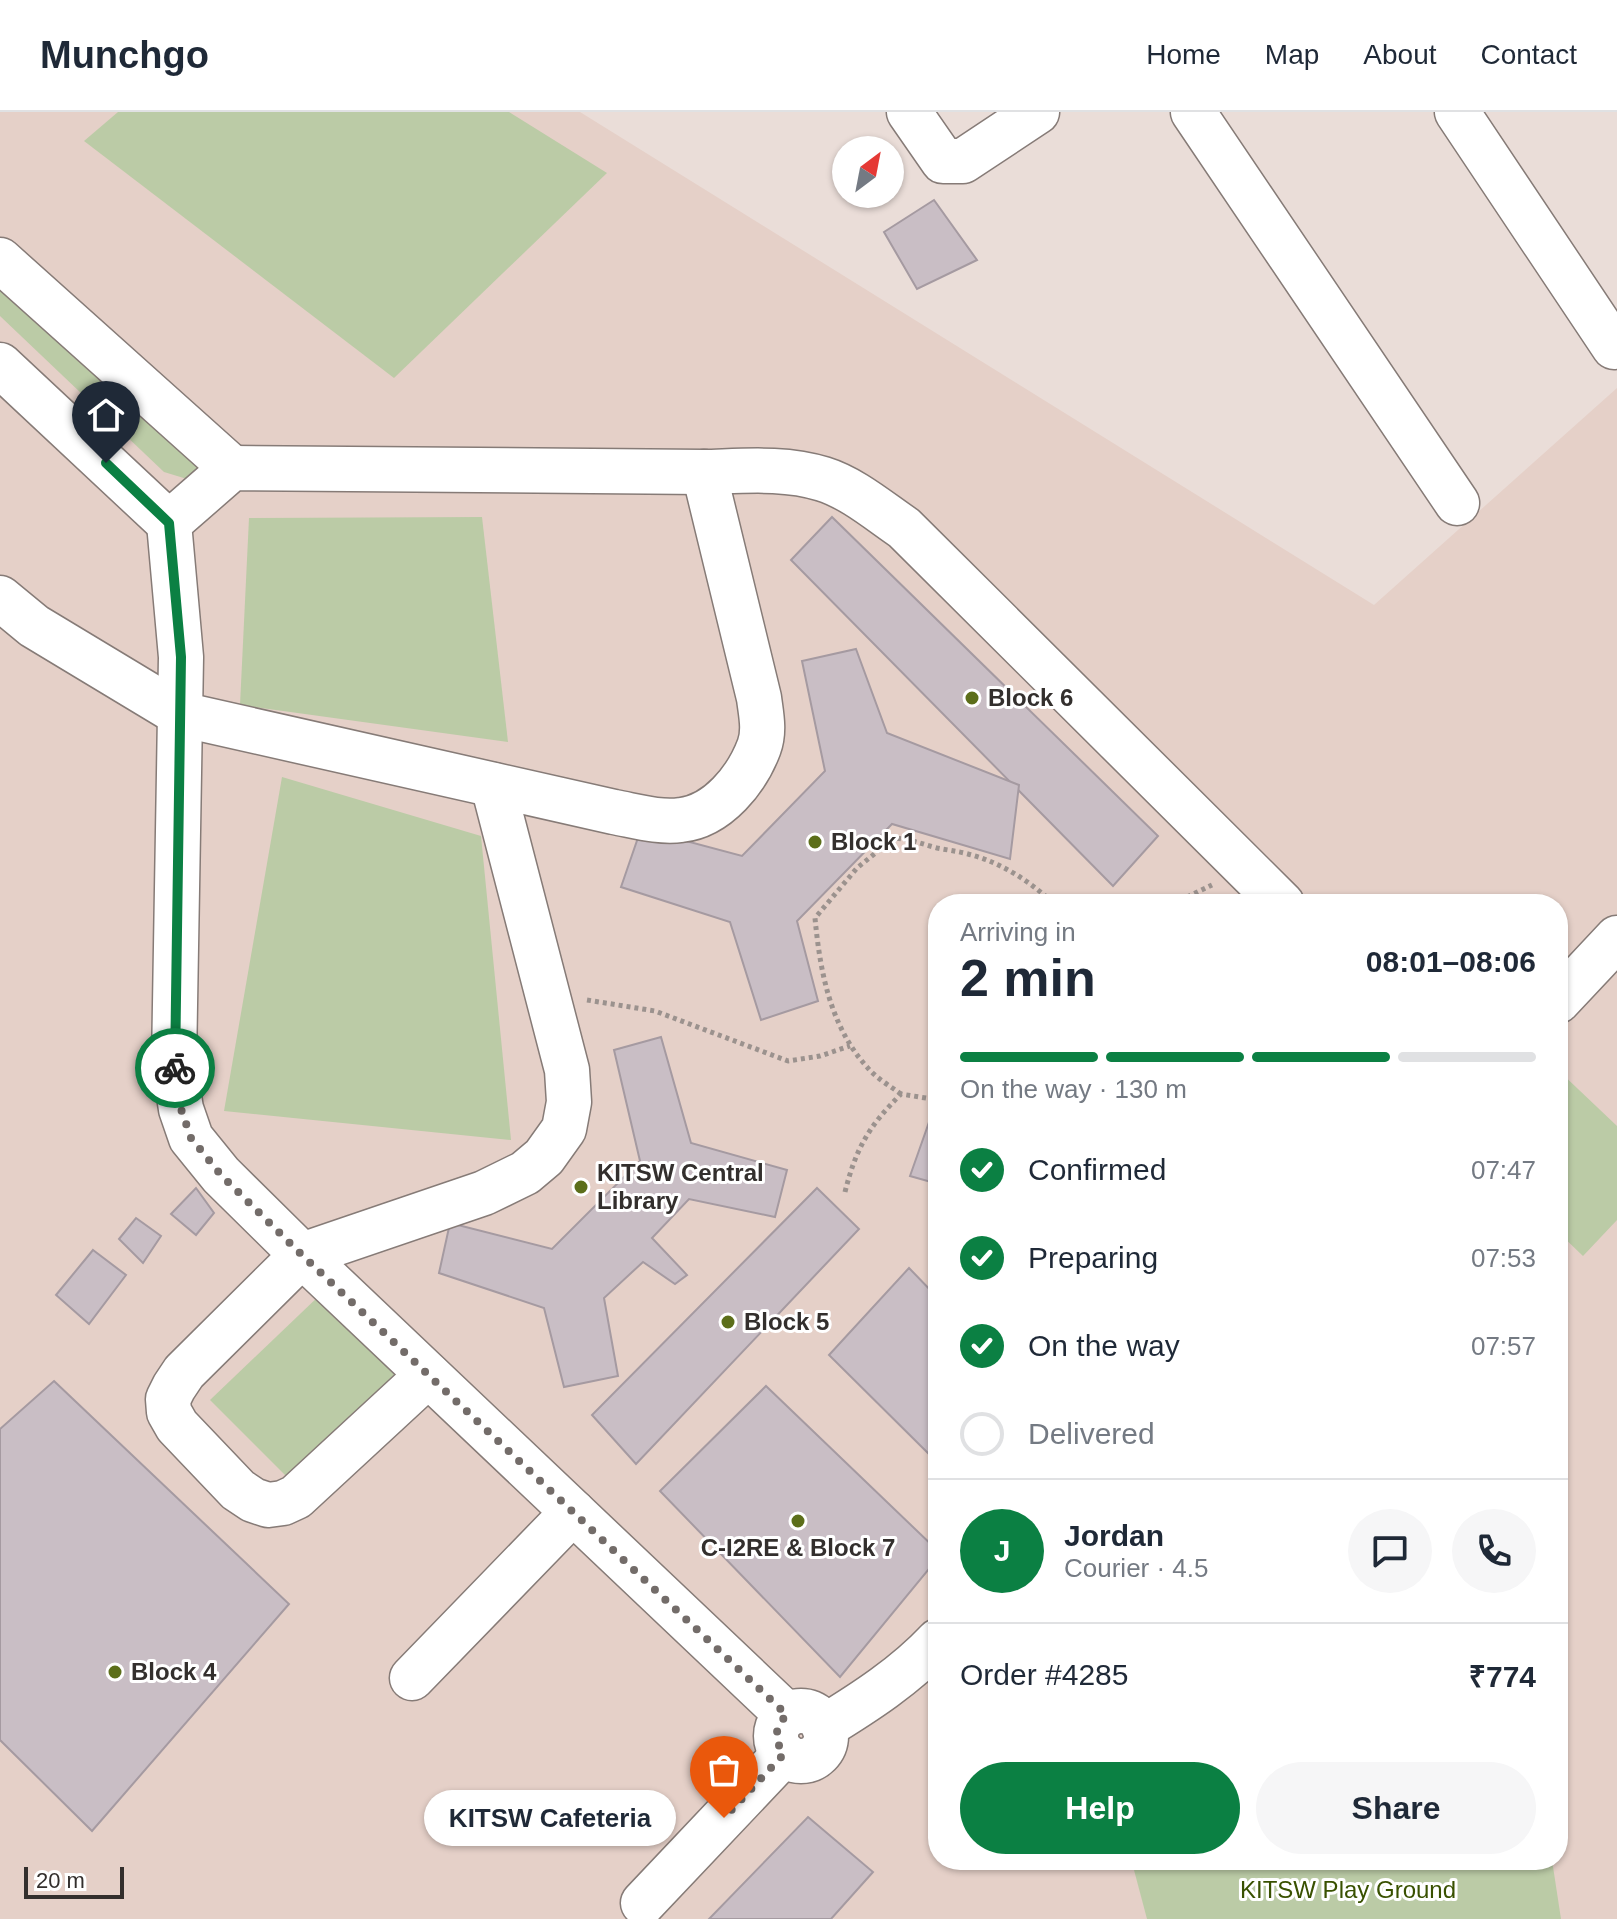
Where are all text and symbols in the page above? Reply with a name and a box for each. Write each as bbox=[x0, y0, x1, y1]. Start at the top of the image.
text: Munchgo bbox=[40, 34, 209, 76]
text: Home bbox=[1146, 39, 1221, 70]
text: Map bbox=[1265, 39, 1319, 70]
text: About bbox=[1363, 39, 1437, 70]
text: Contact bbox=[1481, 39, 1577, 70]
north arrow bbox=[832, 136, 904, 208]
map controls bbox=[832, 136, 904, 208]
pin bbox=[72, 381, 140, 463]
icon: home bbox=[84, 393, 128, 437]
place label: Block 6 bbox=[988, 684, 1073, 711]
marker: Block 6 bbox=[963, 689, 981, 707]
place label: Block 1 bbox=[831, 828, 916, 855]
marker: Block 1 bbox=[806, 833, 824, 851]
text: Arriving in bbox=[960, 917, 1076, 947]
text: 08:01–08:06 bbox=[1366, 945, 1536, 978]
text: 2 min bbox=[960, 949, 1096, 1007]
courier bbox=[135, 1028, 215, 1108]
icon: bike bbox=[153, 1046, 197, 1090]
text: On the way · 130 m bbox=[960, 1074, 1187, 1104]
icon: check bbox=[960, 1148, 1004, 1192]
text: Confirmed bbox=[1028, 1153, 1166, 1186]
text: 07:47 bbox=[1471, 1155, 1536, 1185]
place label: KITSW Central Library bbox=[597, 1159, 764, 1214]
marker: KITSW Central Library bbox=[572, 1178, 590, 1196]
icon: check bbox=[960, 1236, 1004, 1280]
text: Preparing bbox=[1028, 1241, 1158, 1274]
text: 07:53 bbox=[1471, 1243, 1536, 1273]
place label: Block 5 bbox=[744, 1308, 829, 1335]
marker: Block 5 bbox=[719, 1313, 737, 1331]
icon: check bbox=[960, 1324, 1004, 1368]
text: On the way bbox=[1028, 1329, 1180, 1362]
text: 07:57 bbox=[1471, 1331, 1536, 1361]
text: Delivered bbox=[1028, 1417, 1155, 1450]
button: chat bbox=[1348, 1509, 1432, 1593]
button: phone bbox=[1452, 1509, 1536, 1593]
marker: C-I2RE & Block 7 bbox=[789, 1512, 807, 1530]
text: Jordan bbox=[1064, 1519, 1164, 1552]
place label: C-I2RE & Block 7 bbox=[701, 1534, 895, 1561]
text: J bbox=[994, 1534, 1010, 1567]
text: Courier · 4.5 bbox=[1064, 1553, 1209, 1583]
place label: Block 4 bbox=[131, 1658, 217, 1685]
text: Order #4285 bbox=[960, 1658, 1128, 1691]
text: ₹774 bbox=[1469, 1660, 1536, 1693]
marker: Block 4 bbox=[106, 1663, 124, 1681]
pin bbox=[690, 1736, 758, 1818]
icon: bag bbox=[702, 1748, 746, 1792]
button: Help bbox=[960, 1762, 1240, 1854]
button: Share bbox=[1256, 1762, 1536, 1854]
callout: KITSW Cafeteria bbox=[424, 1790, 676, 1846]
text: KITSW Cafeteria bbox=[449, 1803, 651, 1833]
scale bar bbox=[24, 1863, 124, 1899]
text: 20 m bbox=[36, 1868, 85, 1893]
park label: KITSW Play Ground bbox=[1240, 1876, 1456, 1903]

